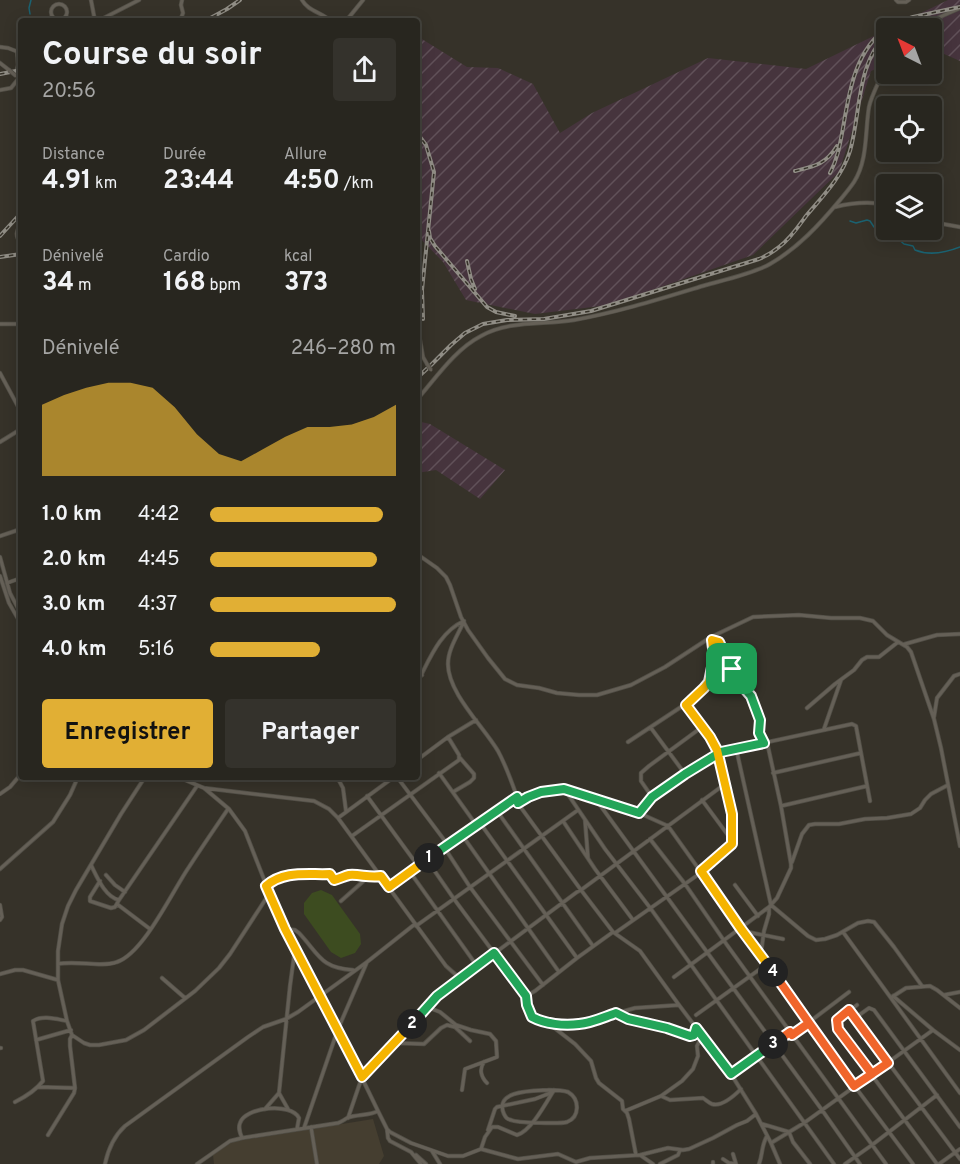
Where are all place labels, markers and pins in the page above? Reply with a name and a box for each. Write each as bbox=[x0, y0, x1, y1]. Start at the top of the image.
pin bbox=[706, 643, 757, 694]
pin: 1 bbox=[414, 843, 444, 873]
pin: 4 bbox=[758, 957, 788, 987]
pin: 2 bbox=[397, 1009, 427, 1039]
pin: 3 bbox=[758, 1029, 788, 1059]

